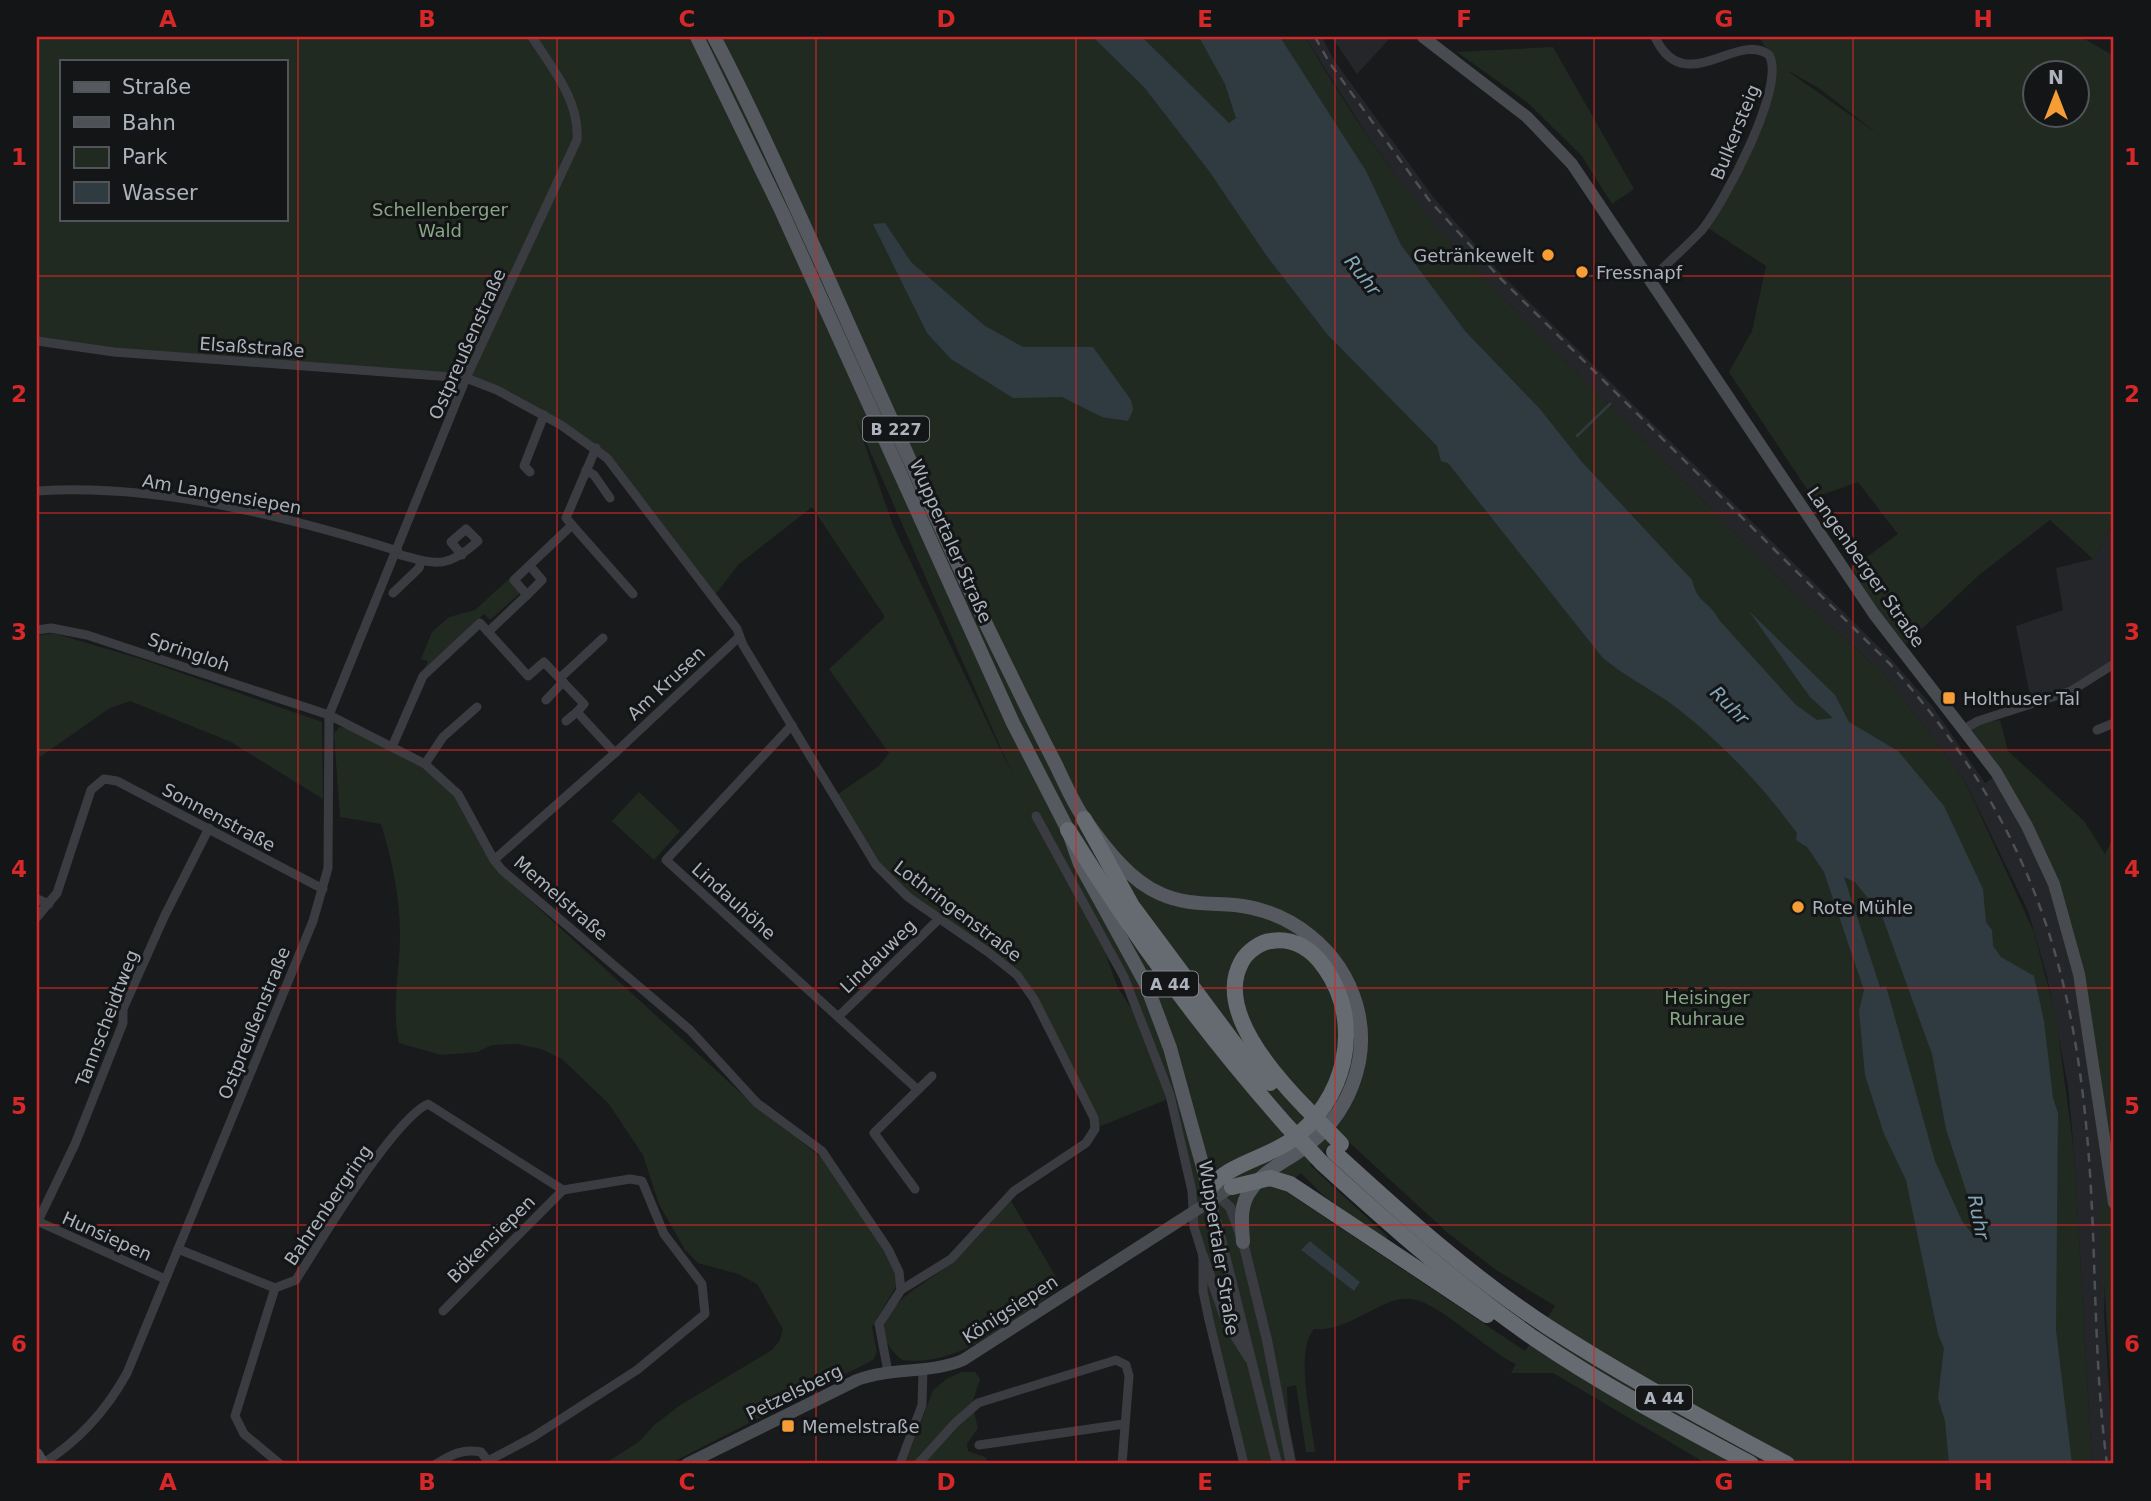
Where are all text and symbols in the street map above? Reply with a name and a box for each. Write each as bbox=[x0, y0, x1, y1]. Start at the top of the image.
text: A bbox=[159, 6, 177, 32]
text: B bbox=[418, 6, 436, 32]
text: C bbox=[679, 6, 695, 32]
text: D bbox=[936, 6, 956, 32]
text: E bbox=[1197, 6, 1213, 32]
text: F bbox=[1456, 6, 1472, 32]
text: G bbox=[1715, 6, 1733, 32]
text: H bbox=[1973, 6, 1993, 32]
legend bbox=[60, 60, 287, 220]
north arrow bbox=[2022, 60, 2092, 130]
text: N bbox=[2048, 66, 2064, 88]
text: Straße bbox=[122, 75, 191, 99]
street label: Bulkersteig bbox=[1706, 81, 1764, 183]
text: Bahn bbox=[122, 111, 176, 135]
text: 1 bbox=[11, 144, 27, 170]
text: 1 bbox=[2124, 144, 2140, 170]
text: Park bbox=[122, 145, 168, 169]
text: Wasser bbox=[122, 181, 198, 205]
park label: Schellenberger Wald bbox=[372, 199, 508, 241]
place label: Getränkewelt bbox=[1413, 245, 1534, 266]
marker: Getränkewelt bbox=[1540, 247, 1556, 263]
water label: Ruhr bbox=[1340, 250, 1386, 300]
place label: Fressnapf bbox=[1596, 262, 1683, 283]
marker: Fressnapf bbox=[1574, 264, 1590, 280]
street label: Ostpreußenstraße bbox=[424, 265, 510, 423]
street label: Elsaßstraße bbox=[199, 333, 305, 361]
text: 2 bbox=[11, 381, 27, 407]
text: 2 bbox=[2124, 381, 2140, 407]
road number: B 227 bbox=[863, 416, 929, 442]
street label: Wuppertaler Straße bbox=[906, 456, 996, 626]
street label: Am Langensiepen bbox=[141, 470, 303, 518]
street label: Langenberger Straße bbox=[1803, 483, 1929, 651]
text: 3 bbox=[11, 619, 27, 645]
text: 3 bbox=[2124, 619, 2140, 645]
street label: Springloh bbox=[145, 628, 233, 676]
street label: Am Krusen bbox=[623, 642, 709, 724]
water label: Ruhr bbox=[1706, 681, 1755, 730]
place label: Holthuser Tal bbox=[1963, 688, 2080, 709]
marker: Holthuser Tal bbox=[1941, 690, 1957, 706]
street label: Sonnenstraße bbox=[159, 778, 279, 856]
street label: Memelstraße bbox=[510, 852, 612, 944]
text: 4 bbox=[11, 856, 27, 882]
street label: Lothringenstraße bbox=[890, 856, 1026, 966]
text: 4 bbox=[2124, 856, 2140, 882]
street label: Lindauhöhe bbox=[688, 858, 780, 944]
place label: Rote Mühle bbox=[1812, 897, 1913, 918]
marker: Rote Mühle bbox=[1790, 899, 1806, 915]
street label: Lindauweg bbox=[836, 915, 920, 997]
street label: Ostpreußenstraße bbox=[214, 944, 294, 1102]
street label: Tannscheidtweg bbox=[71, 947, 143, 1090]
road number: A 44 bbox=[1142, 972, 1198, 996]
park label: Heisinger Ruhraue bbox=[1664, 987, 1750, 1029]
text: 5 bbox=[11, 1093, 27, 1119]
text: 5 bbox=[2124, 1093, 2140, 1119]
street label: Bahrenbergring bbox=[280, 1141, 376, 1269]
street label: Wuppertaler Straße bbox=[1195, 1159, 1243, 1337]
street label: Bökensiepen bbox=[443, 1191, 539, 1287]
water label: Ruhr bbox=[1964, 1193, 1994, 1242]
street label: Hunsiepen bbox=[59, 1207, 155, 1265]
street label: Königsiepen bbox=[959, 1270, 1061, 1348]
text: 6 bbox=[11, 1331, 27, 1357]
text: 6 bbox=[2124, 1331, 2140, 1357]
street label: Petzelsberg bbox=[743, 1360, 845, 1424]
road number: A 44 bbox=[1636, 1386, 1692, 1410]
place label: Memelstraße bbox=[802, 1416, 920, 1437]
marker: Memelstraße bbox=[780, 1418, 796, 1434]
text: A bbox=[159, 1469, 177, 1495]
text: B bbox=[418, 1469, 436, 1495]
text: C bbox=[679, 1469, 695, 1495]
text: D bbox=[936, 1469, 956, 1495]
text: E bbox=[1197, 1469, 1213, 1495]
text: F bbox=[1456, 1469, 1472, 1495]
text: G bbox=[1715, 1469, 1733, 1495]
text: H bbox=[1973, 1469, 1993, 1495]

